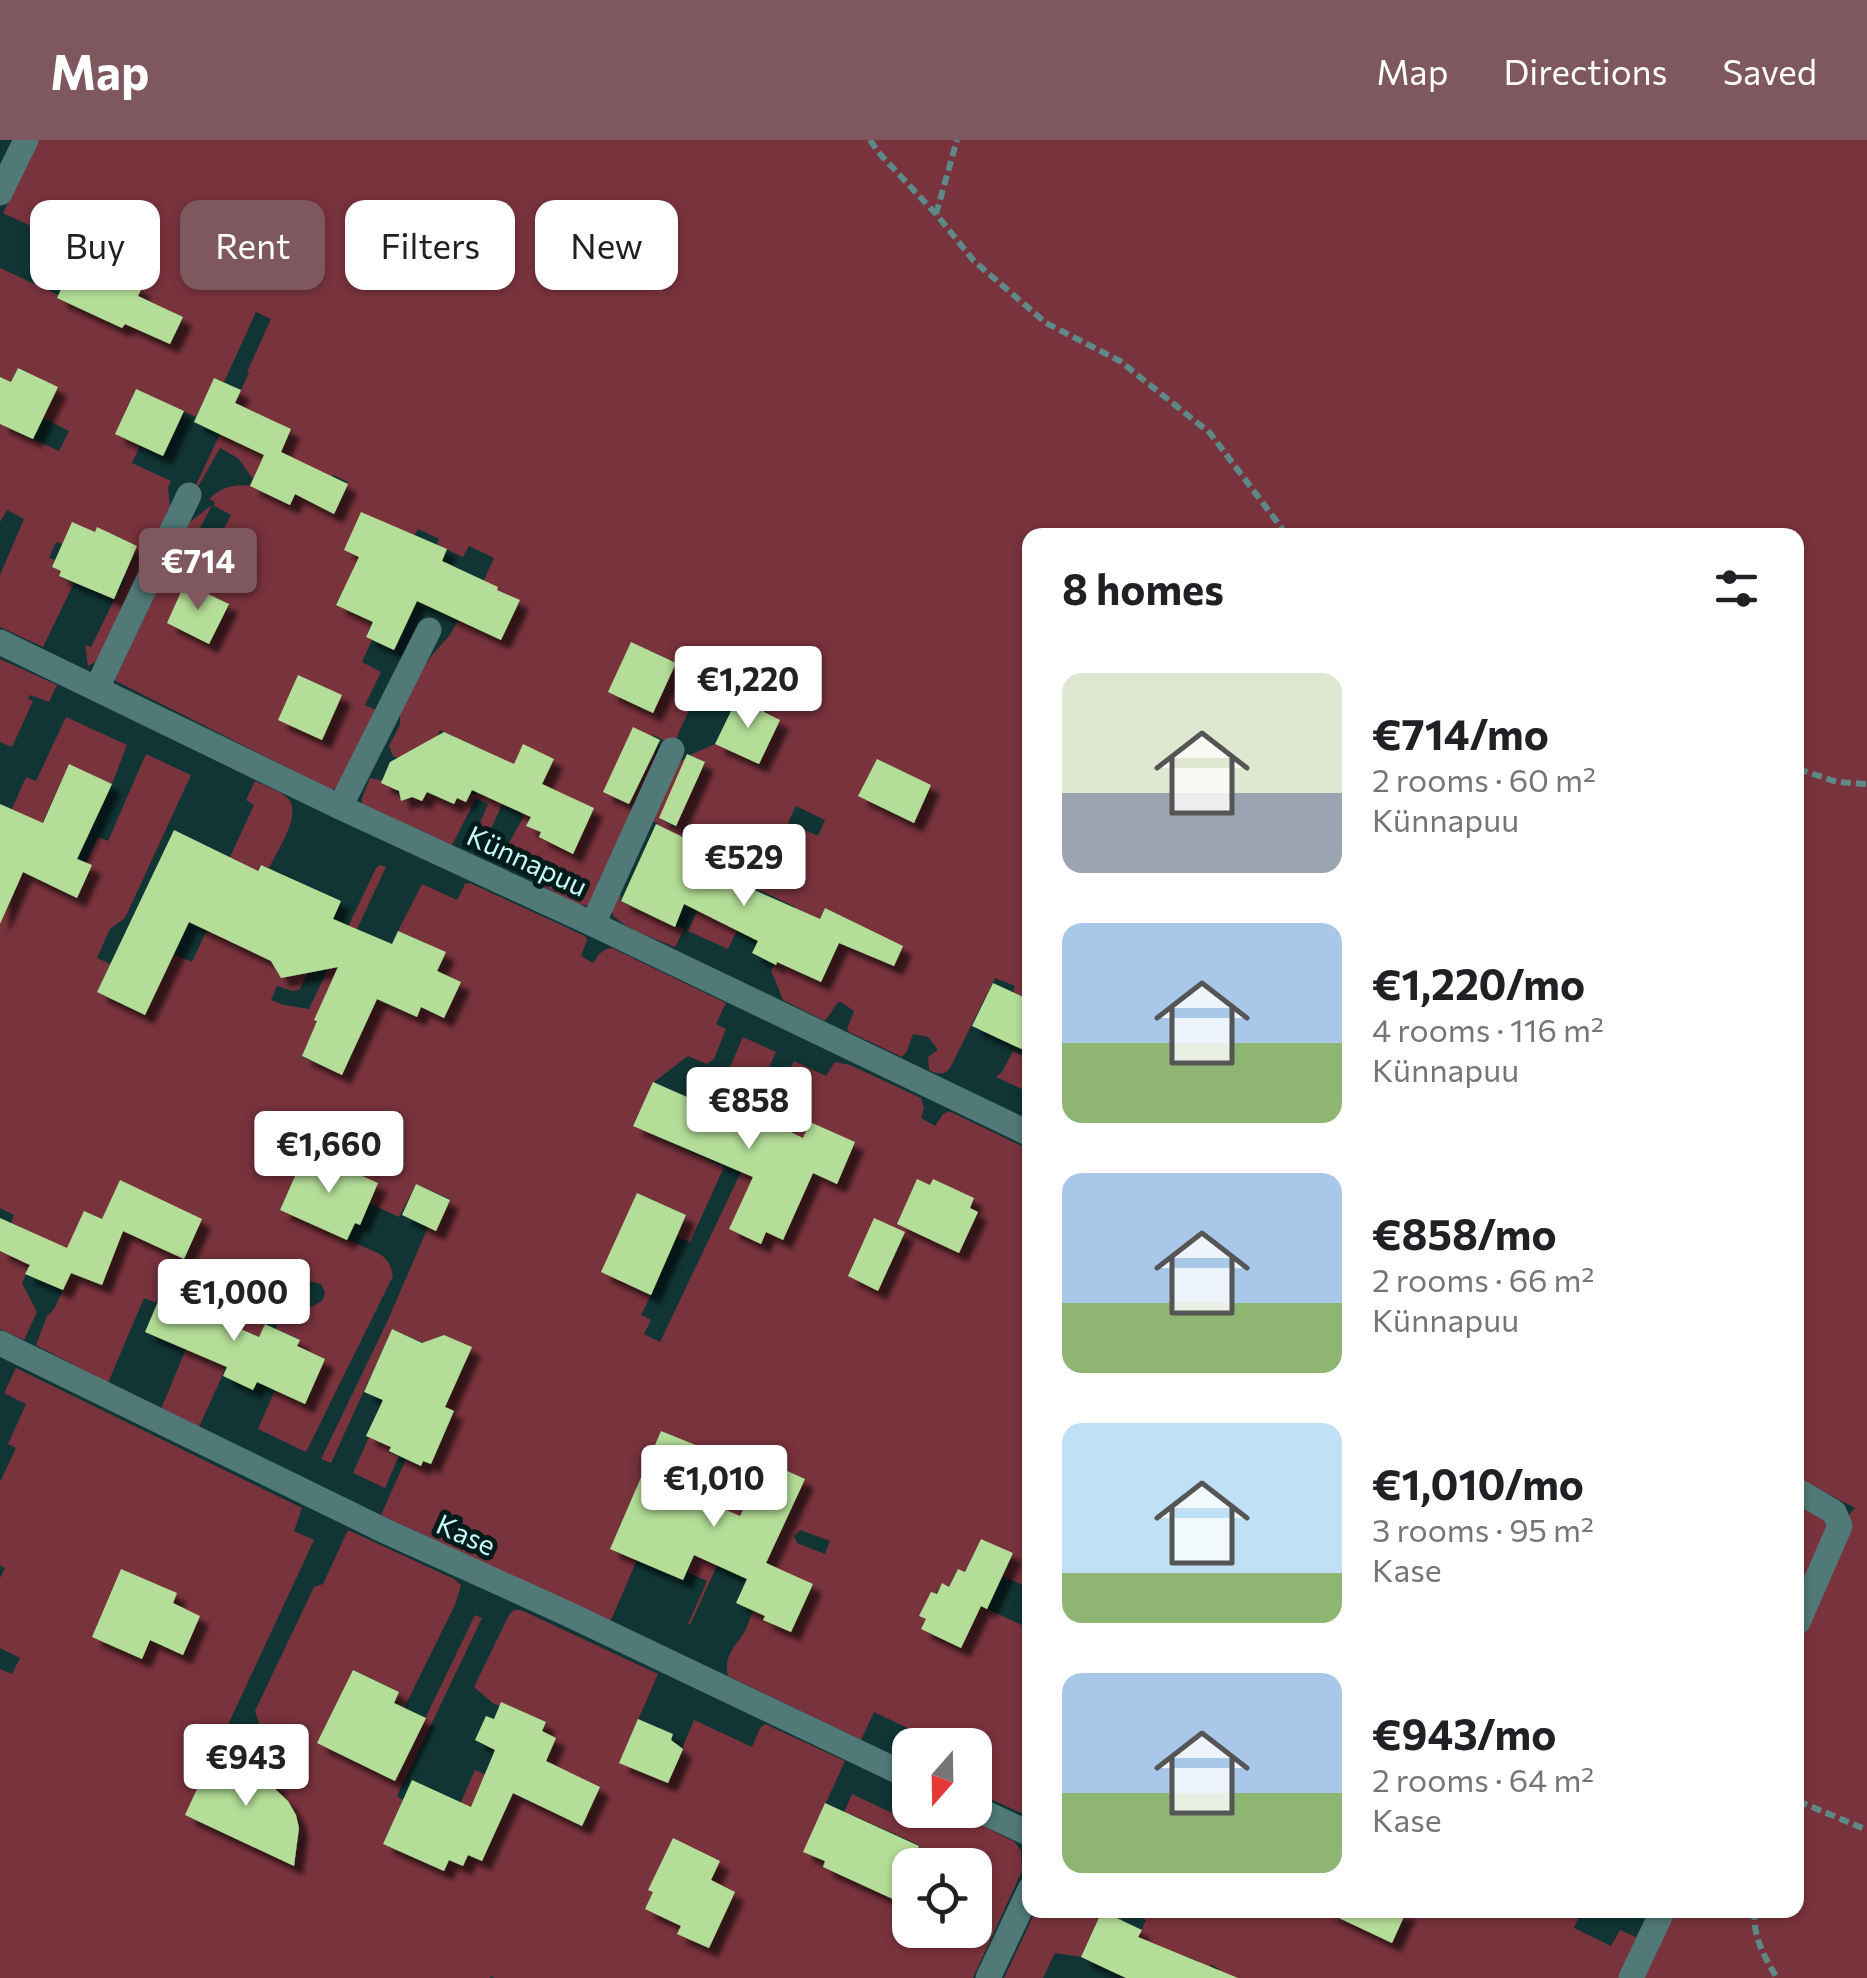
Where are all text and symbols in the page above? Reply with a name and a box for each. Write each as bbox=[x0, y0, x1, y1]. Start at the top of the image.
text: Map bbox=[50, 41, 149, 100]
text: Map bbox=[1376, 49, 1448, 92]
text: Directions bbox=[1503, 49, 1668, 92]
text: Saved bbox=[1723, 49, 1817, 92]
chip: Buy bbox=[30, 200, 160, 290]
chip: Rent bbox=[180, 200, 325, 290]
chip: Filters bbox=[345, 200, 515, 290]
chip: New bbox=[535, 200, 678, 290]
pin: €714 bbox=[139, 528, 257, 613]
text: €714 bbox=[161, 540, 235, 580]
icon: filters bbox=[1709, 561, 1764, 616]
text: 8 homes bbox=[1062, 562, 1224, 614]
pin: €1,220 bbox=[667, 646, 829, 731]
text: €1,220 bbox=[697, 658, 799, 698]
text: €714/mo bbox=[1372, 707, 1549, 759]
icon: home bbox=[1142, 713, 1262, 833]
text: 2 rooms · 60 m² bbox=[1372, 759, 1596, 799]
text: Künnapuu bbox=[1372, 799, 1519, 839]
street label: Künnapuu bbox=[462, 818, 593, 903]
pin: €529 bbox=[685, 824, 803, 909]
text: €529 bbox=[705, 836, 783, 876]
text: €1,220/mo bbox=[1372, 957, 1585, 1009]
icon: home bbox=[1142, 963, 1262, 1083]
text: 4 rooms · 116 m² bbox=[1372, 1009, 1604, 1049]
text: Künnapuu bbox=[1372, 1049, 1519, 1089]
pin: €858 bbox=[690, 1067, 808, 1152]
text: €858 bbox=[709, 1079, 789, 1119]
pin: €1,660 bbox=[248, 1111, 410, 1196]
text: €1,660 bbox=[276, 1123, 382, 1163]
text: €858/mo bbox=[1372, 1207, 1557, 1259]
icon: home bbox=[1142, 1213, 1262, 1333]
pin: €1,000 bbox=[153, 1259, 315, 1344]
text: 2 rooms · 66 m² bbox=[1372, 1259, 1594, 1299]
text: €1,000 bbox=[180, 1271, 288, 1311]
text: Künnapuu bbox=[1372, 1299, 1519, 1339]
pin: €1,010 bbox=[633, 1445, 795, 1530]
text: €1,010 bbox=[663, 1457, 765, 1497]
text: €1,010/mo bbox=[1372, 1457, 1584, 1509]
icon: home bbox=[1142, 1463, 1262, 1583]
street label: Kase bbox=[432, 1506, 501, 1562]
text: 3 rooms · 95 m² bbox=[1372, 1509, 1594, 1549]
text: Kase bbox=[1372, 1549, 1442, 1589]
text: €943/mo bbox=[1372, 1707, 1556, 1759]
icon: home bbox=[1142, 1713, 1262, 1833]
pin: €943 bbox=[187, 1724, 305, 1809]
north arrow bbox=[892, 1728, 992, 1828]
map controls bbox=[892, 1728, 992, 1948]
text: €943 bbox=[206, 1736, 286, 1776]
text: 2 rooms · 64 m² bbox=[1372, 1759, 1594, 1799]
text: Kase bbox=[1372, 1799, 1442, 1839]
button: locate bbox=[892, 1848, 992, 1948]

